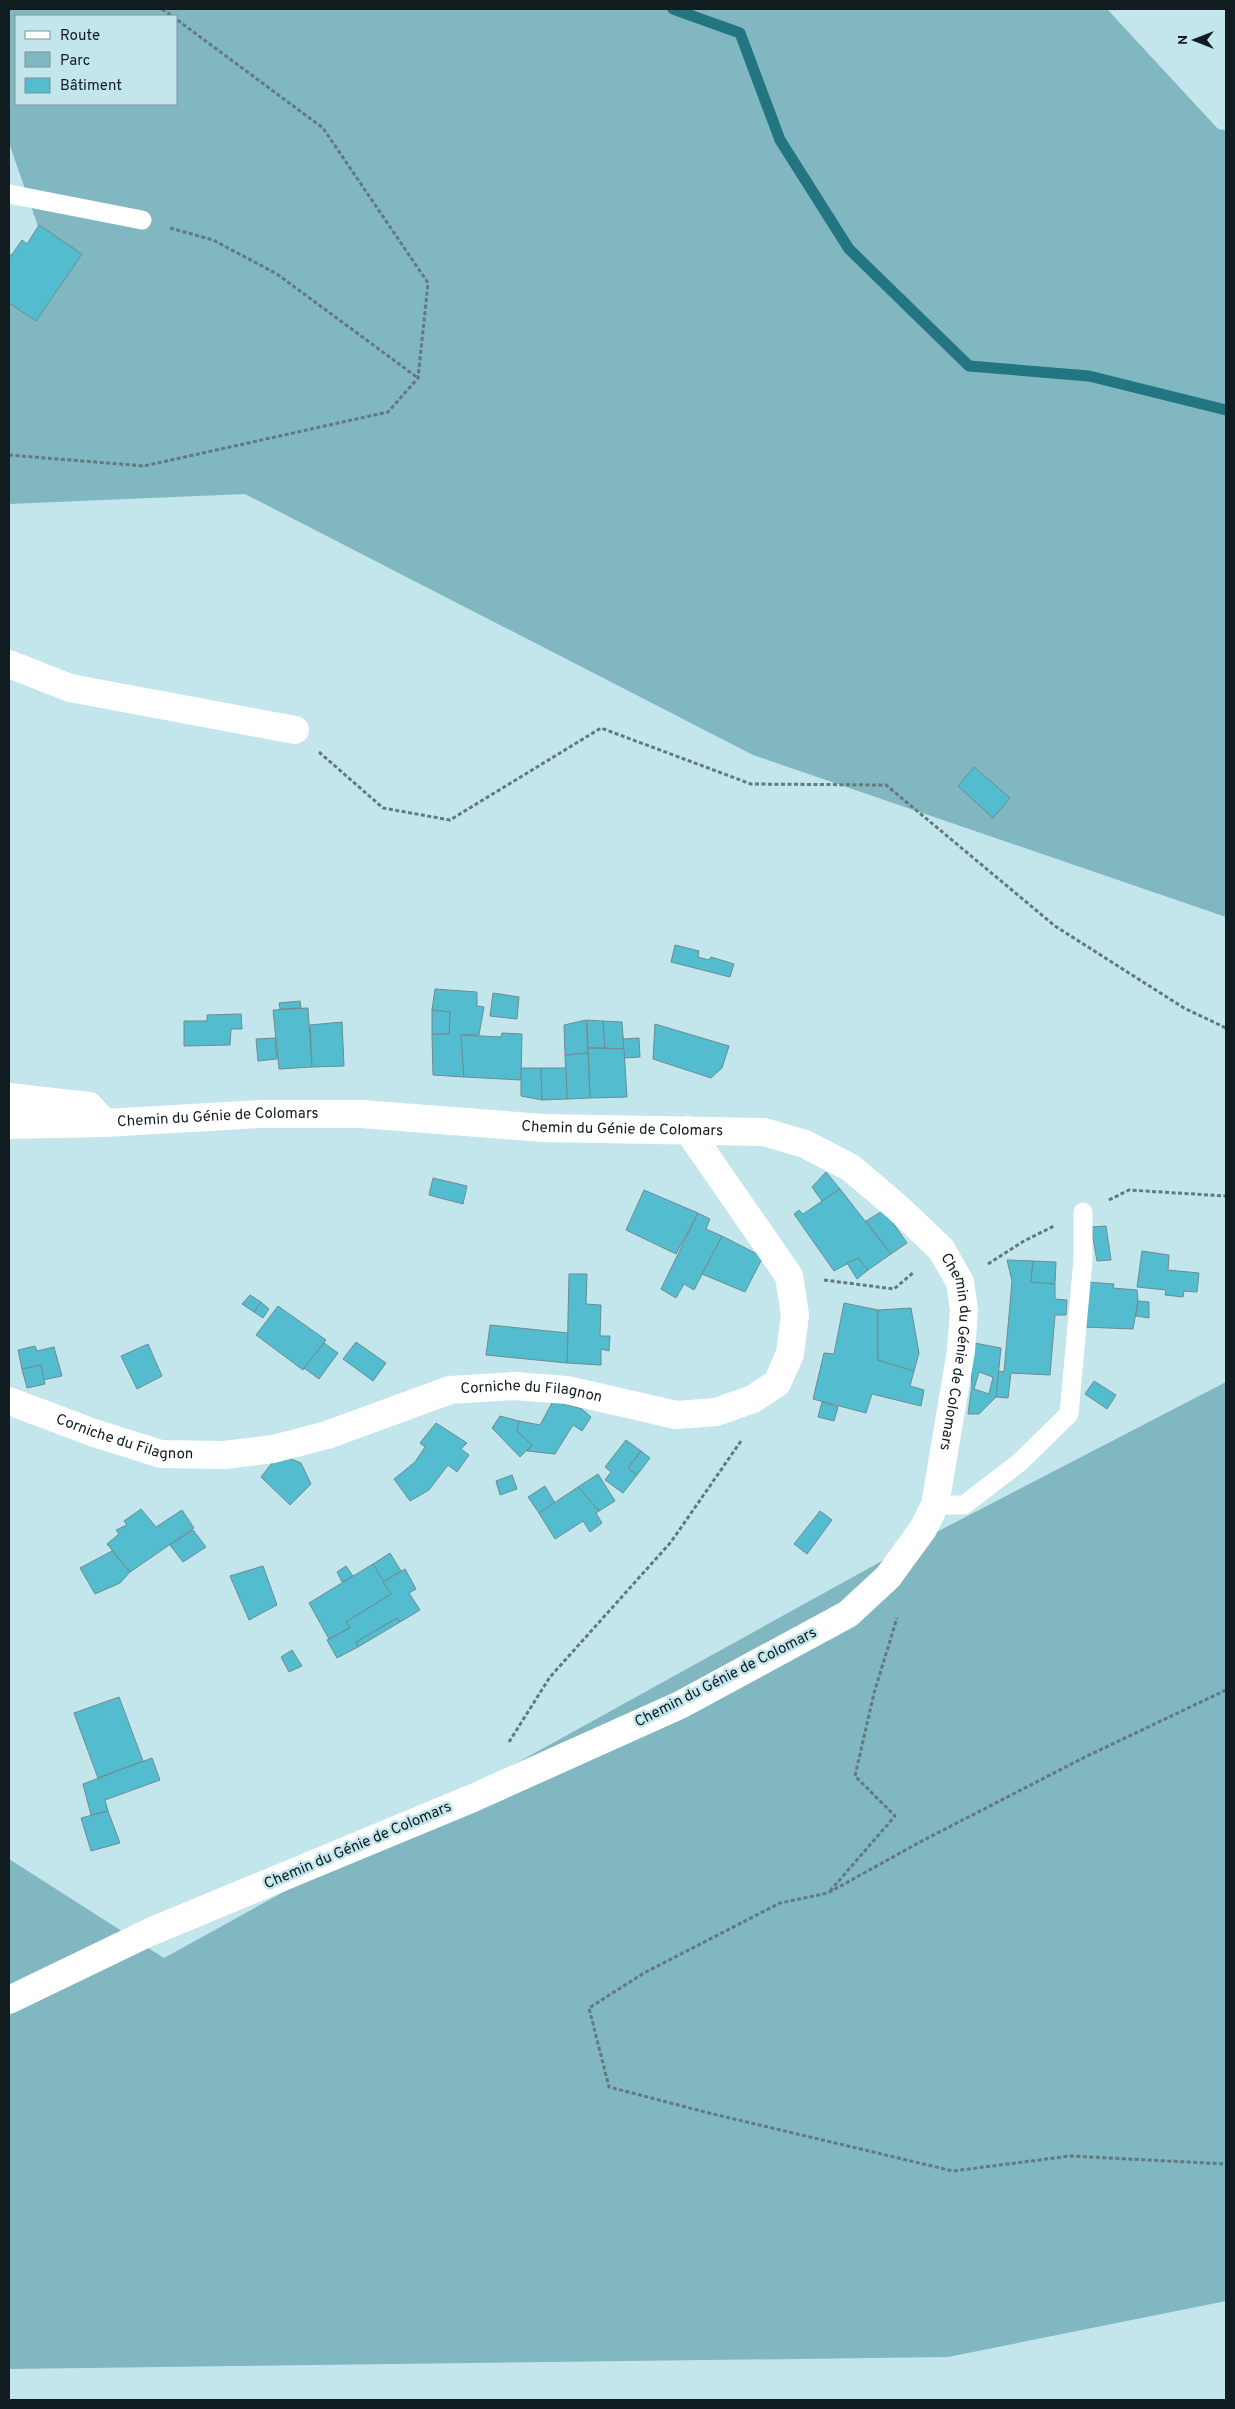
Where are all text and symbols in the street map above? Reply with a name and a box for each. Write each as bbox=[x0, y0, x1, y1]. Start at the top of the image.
legend bbox=[15, 15, 178, 105]
north arrow bbox=[1170, 15, 1220, 65]
text: Route bbox=[60, 27, 100, 46]
text: N bbox=[1175, 35, 1192, 45]
text: Parc bbox=[60, 52, 90, 71]
text: Bâtiment bbox=[60, 77, 122, 96]
street label: Chemin du Génie de Colomars bbox=[116, 1104, 319, 1132]
street label: Chemin du Génie de Colomars bbox=[521, 1117, 723, 1141]
street label: Chemin du Génie de Colomars bbox=[935, 1250, 974, 1452]
street label: Corniche du Filagnon bbox=[460, 1376, 604, 1407]
street label: Corniche du Filagnon bbox=[53, 1410, 193, 1464]
street label: Chemin du Génie de Colomars bbox=[632, 1624, 820, 1732]
street label: Chemin du Génie de Colomars bbox=[261, 1798, 455, 1894]

